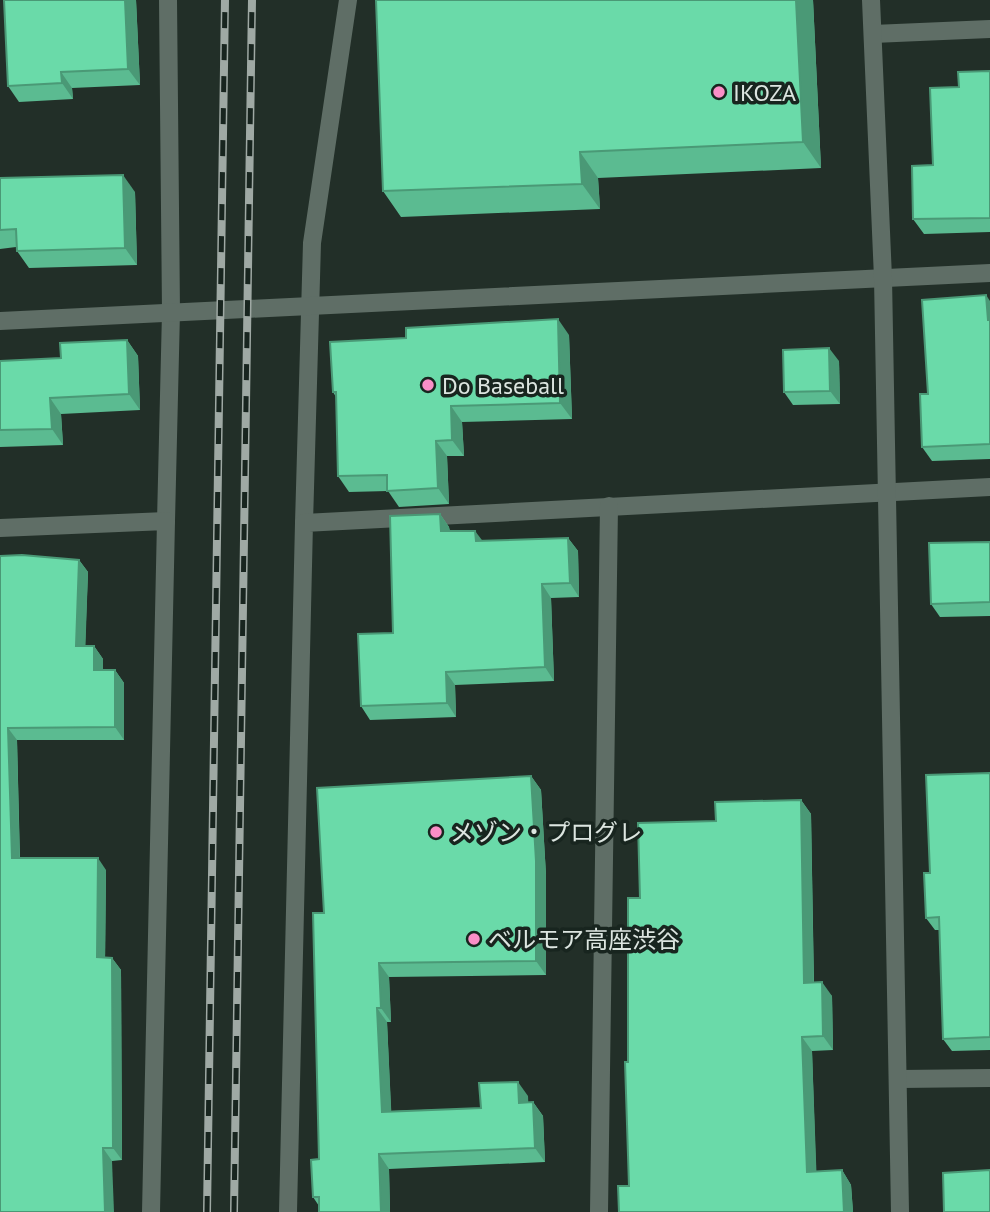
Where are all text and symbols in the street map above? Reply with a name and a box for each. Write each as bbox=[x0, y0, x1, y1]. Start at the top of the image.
place label: IKOZA bbox=[733, 77, 796, 108]
marker: IKOZA bbox=[711, 84, 727, 100]
place label: Do Baseball bbox=[442, 370, 564, 401]
marker: Do Baseball bbox=[420, 377, 436, 393]
place label: メゾン・プログレ bbox=[450, 817, 642, 848]
marker: メゾン・プログレ bbox=[428, 824, 444, 840]
place label: ベルモア高座渋谷 bbox=[488, 924, 680, 955]
marker: ベルモア高座渋谷 bbox=[466, 931, 482, 947]

